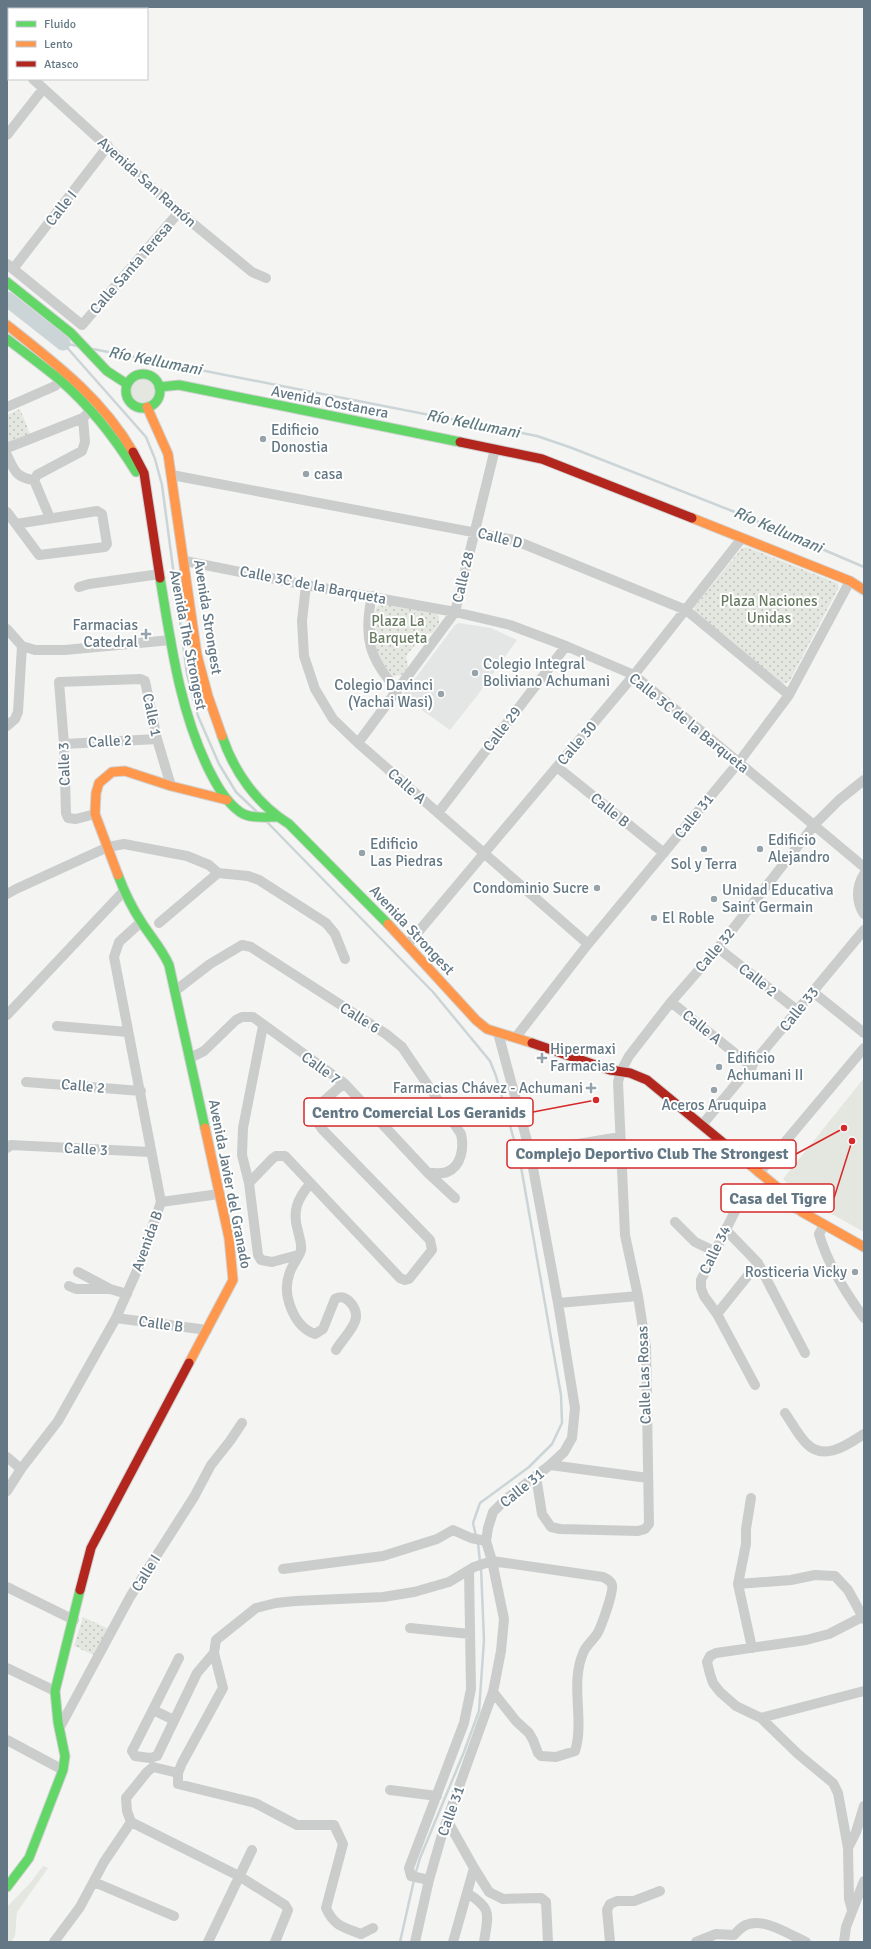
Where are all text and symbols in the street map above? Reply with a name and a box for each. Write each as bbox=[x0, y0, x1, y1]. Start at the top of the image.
legend bbox=[8, 8, 148, 80]
text: Fluido bbox=[44, 17, 76, 32]
text: Lento bbox=[44, 37, 73, 52]
text: Atasco bbox=[44, 57, 79, 72]
street label: Avenida San Ramón bbox=[94, 133, 200, 231]
street label: Calle I bbox=[42, 187, 80, 229]
street label: Calle Santa Teresa bbox=[86, 218, 176, 318]
water label: Río Kellumani bbox=[107, 342, 205, 380]
street label: Avenida Costanera bbox=[270, 382, 390, 422]
water label: Río Kellumani bbox=[425, 405, 523, 443]
place label: Edificio Donostia bbox=[271, 421, 328, 456]
marker: Edificio Donostia bbox=[258, 434, 268, 444]
place label: casa bbox=[314, 465, 343, 483]
marker: casa bbox=[301, 469, 311, 479]
water label: Río Kellumani bbox=[730, 502, 827, 558]
street label: Calle D bbox=[476, 524, 524, 552]
street label: Calle 28 bbox=[448, 550, 478, 604]
street label: Avenida Strongest bbox=[190, 558, 226, 676]
street label: Calle 3C de la Barqueta bbox=[238, 562, 388, 608]
street label: Avenida The Strongest bbox=[166, 568, 210, 712]
park label: Plaza Naciones Unidas bbox=[720, 592, 818, 627]
park label: Plaza La Barqueta bbox=[369, 612, 427, 647]
place label: Farmacias Catedral bbox=[73, 616, 138, 651]
marker: Farmacias Catedral bbox=[141, 629, 151, 639]
place label: Colegio Integral Boliviano Achumani bbox=[483, 655, 610, 690]
marker: Colegio Integral Boliviano Achumani bbox=[470, 668, 480, 678]
street label: Calle 3C de la Barqueta bbox=[625, 669, 753, 777]
place label: Colegio Davinci (Yachai Wasi) bbox=[334, 676, 433, 711]
marker: Colegio Davinci (Yachai Wasi) bbox=[436, 689, 446, 699]
street label: Calle 1 bbox=[139, 692, 165, 738]
street label: Calle 29 bbox=[479, 703, 525, 755]
street label: Calle 30 bbox=[553, 717, 601, 769]
street label: Calle 2 bbox=[88, 731, 132, 751]
street label: Calle 3 bbox=[54, 742, 74, 786]
street label: Calle A bbox=[384, 764, 430, 808]
street label: Calle B bbox=[587, 789, 633, 831]
street label: Calle 31 bbox=[671, 790, 717, 842]
place label: Edificio Alejandro bbox=[768, 831, 830, 866]
place label: Edificio Las Piedras bbox=[370, 835, 443, 870]
marker: Sol y Terra bbox=[699, 844, 709, 854]
marker: Edificio Alejandro bbox=[755, 844, 765, 854]
marker: Edificio Las Piedras bbox=[357, 848, 367, 858]
place label: Sol y Terra bbox=[671, 855, 737, 873]
place label: Condominio Sucre bbox=[473, 879, 589, 897]
street label: Avenida Strongest bbox=[366, 881, 458, 979]
place label: Unidad Educativa Saint Germain bbox=[722, 881, 834, 916]
marker: Condominio Sucre bbox=[592, 883, 602, 893]
marker: Unidad Educativa Saint Germain bbox=[709, 894, 719, 904]
place label: El Roble bbox=[662, 909, 714, 927]
marker: El Roble bbox=[649, 913, 659, 923]
street label: Calle 32 bbox=[691, 924, 739, 976]
street label: Calle 2 bbox=[735, 959, 781, 1001]
street label: Calle 33 bbox=[776, 983, 822, 1035]
street label: Calle 6 bbox=[337, 999, 383, 1037]
street label: Calle A bbox=[679, 1006, 725, 1048]
place label: Hipermaxi Farmacias bbox=[550, 1040, 616, 1075]
street label: Calle 7 bbox=[298, 1048, 344, 1088]
place label: Edificio Achumani II bbox=[727, 1049, 803, 1084]
marker: Hipermaxi Farmacias bbox=[537, 1053, 547, 1063]
marker: Edificio Achumani II bbox=[714, 1062, 724, 1072]
street label: Calle 2 bbox=[60, 1075, 106, 1097]
place label: Farmacias Chávez - Achumani bbox=[393, 1079, 583, 1097]
marker: Farmacias Chávez - Achumani bbox=[586, 1083, 596, 1093]
marker: Aceros Aruquipa bbox=[709, 1085, 719, 1095]
place label: Aceros Aruquipa bbox=[661, 1096, 767, 1114]
street label: Avenida Javier del Granado bbox=[205, 1098, 255, 1270]
callout: Centro Comercial Los Geranids bbox=[304, 1098, 533, 1126]
text: Centro Comercial Los Geranids bbox=[312, 1103, 526, 1123]
street label: Calle 3 bbox=[64, 1139, 108, 1159]
callout: Complejo Deportivo Club The Strongest bbox=[507, 1140, 796, 1168]
text: Complejo Deportivo Club The Strongest bbox=[515, 1144, 789, 1164]
callout: Casa del Tigre bbox=[721, 1184, 834, 1212]
text: Casa del Tigre bbox=[729, 1189, 827, 1209]
street label: Avenida B bbox=[128, 1208, 166, 1274]
street label: Calle 34 bbox=[695, 1223, 735, 1277]
place label: Rosticeria Vicky bbox=[745, 1263, 847, 1281]
marker: Rosticeria Vicky bbox=[850, 1267, 860, 1277]
street label: Calle B bbox=[137, 1312, 185, 1336]
street label: Calle Las Rosas bbox=[633, 1325, 655, 1424]
street label: Calle 31 bbox=[496, 1465, 548, 1511]
street label: Calle I bbox=[128, 1551, 164, 1595]
street label: Calle 31 bbox=[434, 1783, 468, 1839]

